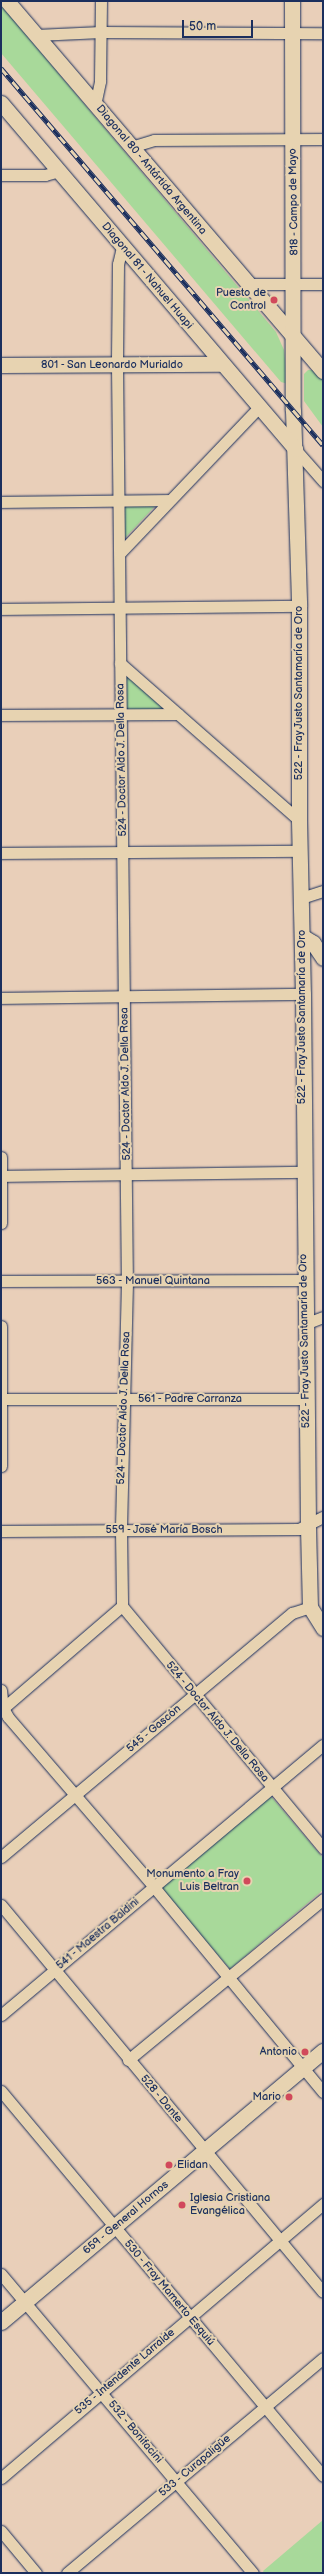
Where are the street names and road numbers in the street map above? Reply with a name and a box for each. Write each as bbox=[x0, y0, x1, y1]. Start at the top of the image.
street label: Diagonal 80 - Antártida Argentina bbox=[93, 102, 209, 238]
street label: 818 - Campo de Mayo bbox=[286, 148, 302, 256]
street label: Diagonal 81 - Nahuel Huapi bbox=[98, 220, 196, 332]
street label: 801 - San Leonardo Murialdo bbox=[41, 358, 183, 372]
street label: 522 - Fray Justo Santamaría de Oro bbox=[292, 605, 306, 781]
street label: 524 - Doctor Aldo J. Della Rosa bbox=[114, 682, 130, 838]
street label: 522 - Fray Justo Santamaría de Oro bbox=[295, 929, 309, 1105]
street label: 524 - Doctor Aldo J. Della Rosa bbox=[118, 1006, 134, 1162]
street label: 522 - Fray Justo Santamaría de Oro bbox=[297, 1252, 313, 1430]
street label: 563 - Manuel Quintana bbox=[96, 1274, 210, 1288]
street label: 524 - Doctor Aldo J. Della Rosa bbox=[115, 1330, 133, 1486]
street label: 561 - Padre Carranza bbox=[137, 1392, 243, 1406]
street label: 559 - José María Bosch bbox=[105, 1523, 223, 1537]
street label: 524 - Doctor Aldo J. Della Rosa bbox=[162, 1658, 272, 1786]
street label: 545 - Gascón bbox=[124, 1702, 184, 1756]
street label: 541 - Maestra Baldini bbox=[54, 1895, 142, 1973]
street label: 528 - Dante bbox=[137, 2072, 185, 2126]
street label: 659 - General Hornos bbox=[80, 2178, 172, 2258]
street label: 530 - Fray Mamerto Esquiú bbox=[120, 2237, 218, 2349]
street label: 535 - Intendente Larralde bbox=[72, 2326, 178, 2418]
street label: 532 - Bonifacini bbox=[105, 2398, 165, 2466]
street label: 533 - Curapaligüe bbox=[156, 2432, 234, 2500]

